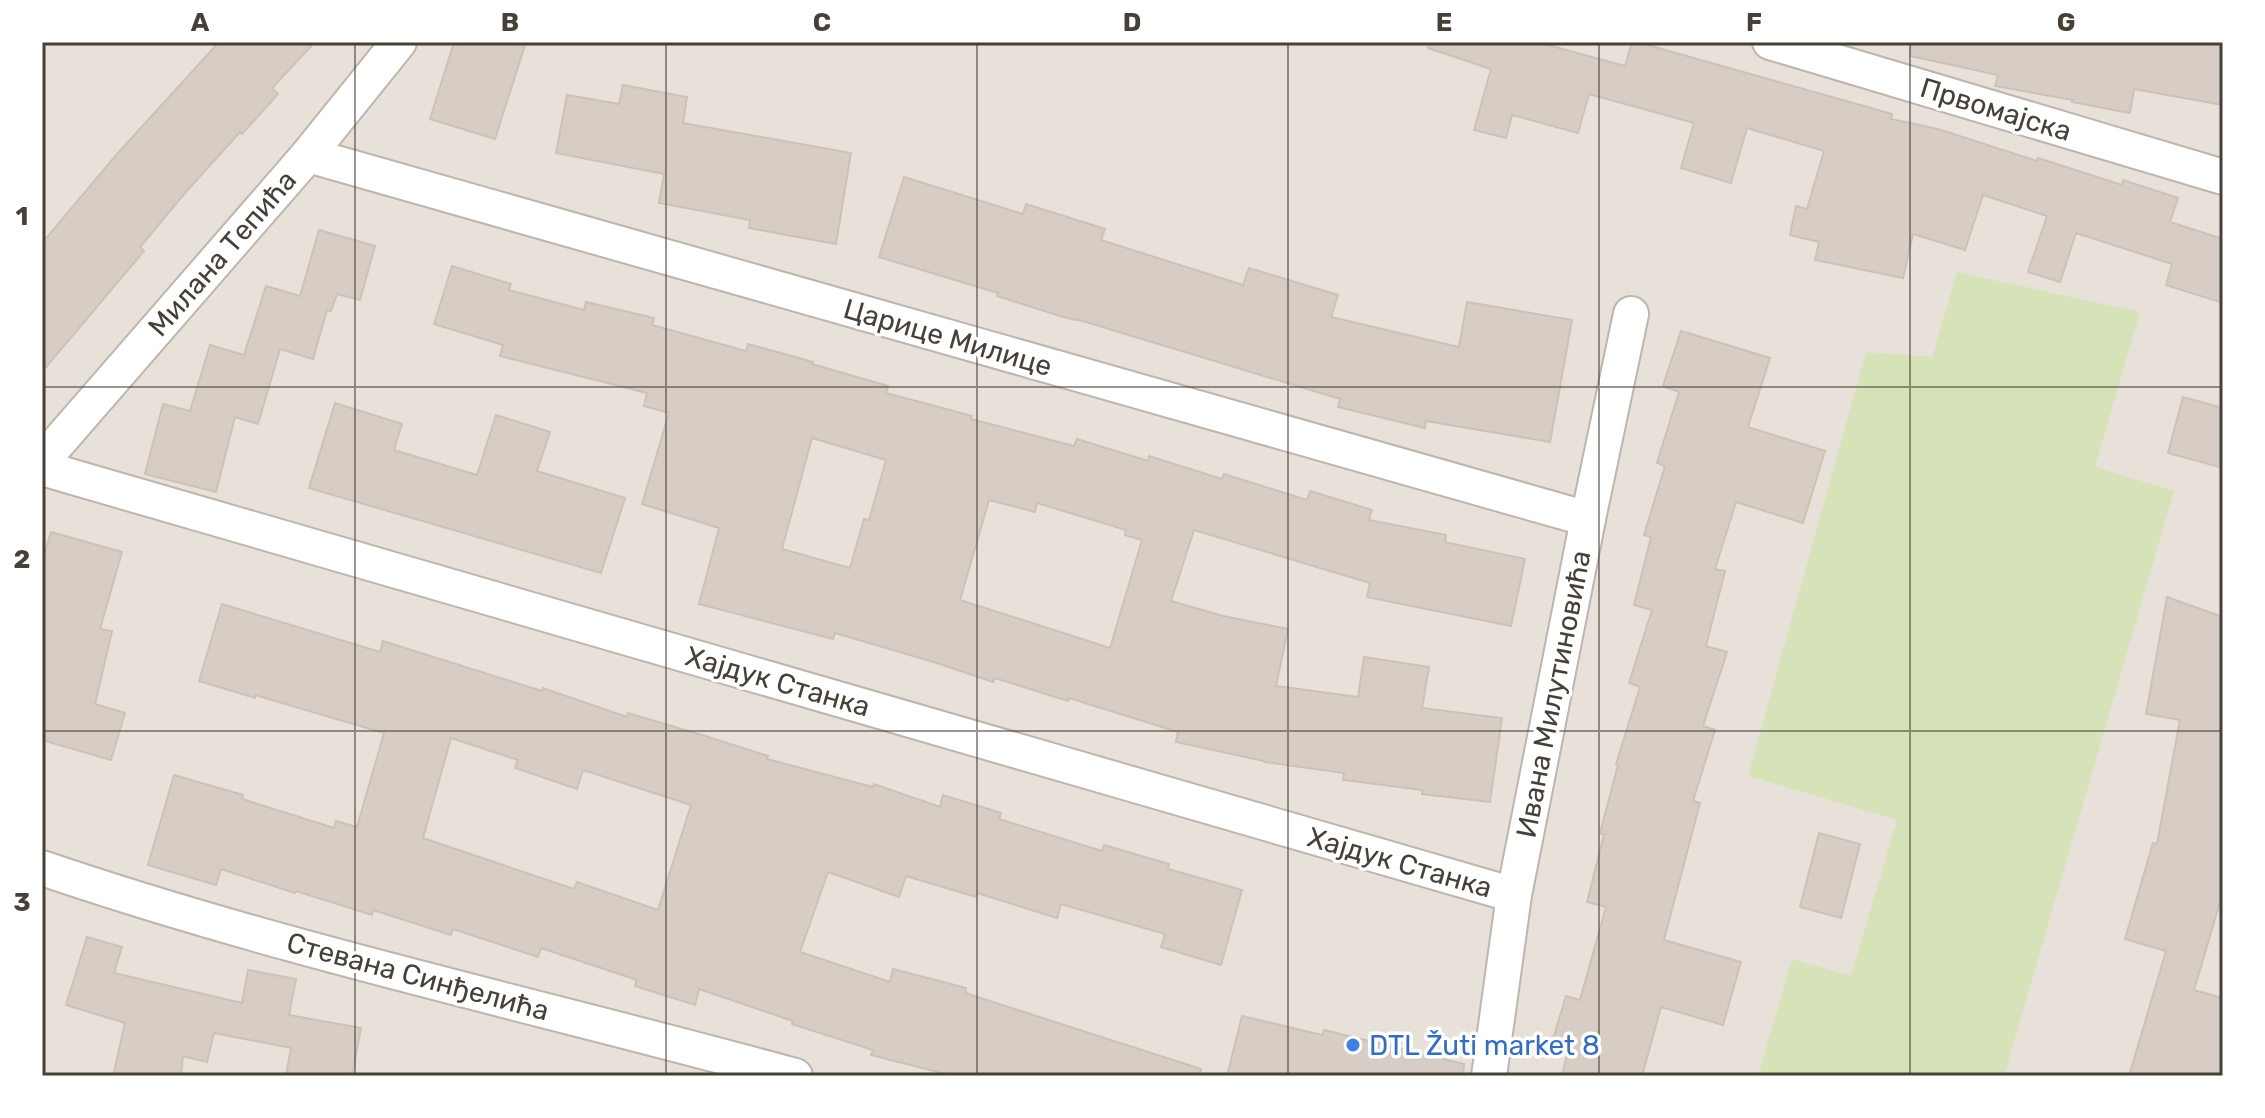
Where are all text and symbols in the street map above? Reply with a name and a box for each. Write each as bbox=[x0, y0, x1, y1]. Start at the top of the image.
text: A bbox=[191, 7, 210, 38]
text: B bbox=[501, 7, 519, 38]
text: C bbox=[813, 7, 831, 38]
text: D bbox=[1123, 7, 1141, 38]
text: E bbox=[1436, 7, 1452, 38]
text: F bbox=[1746, 7, 1762, 38]
text: G bbox=[2057, 7, 2075, 38]
street label: Првомајска bbox=[1916, 71, 2075, 148]
street label: Милана Тепића bbox=[141, 164, 303, 343]
text: 1 bbox=[16, 201, 28, 232]
street label: Царице Милице bbox=[840, 292, 1056, 383]
text: 2 bbox=[14, 544, 30, 575]
street label: Ивана Милутиновића bbox=[1509, 548, 1598, 841]
street label: Хајдук Станка bbox=[682, 639, 874, 724]
street label: Хајдук Станка bbox=[1304, 820, 1496, 905]
text: 3 bbox=[13, 887, 31, 918]
street label: Стевана Синђелића bbox=[283, 926, 553, 1027]
place label: DTL Žuti market 8 bbox=[1369, 1029, 1600, 1062]
marker: DTL Žuti market 8 bbox=[1344, 1036, 1362, 1054]

